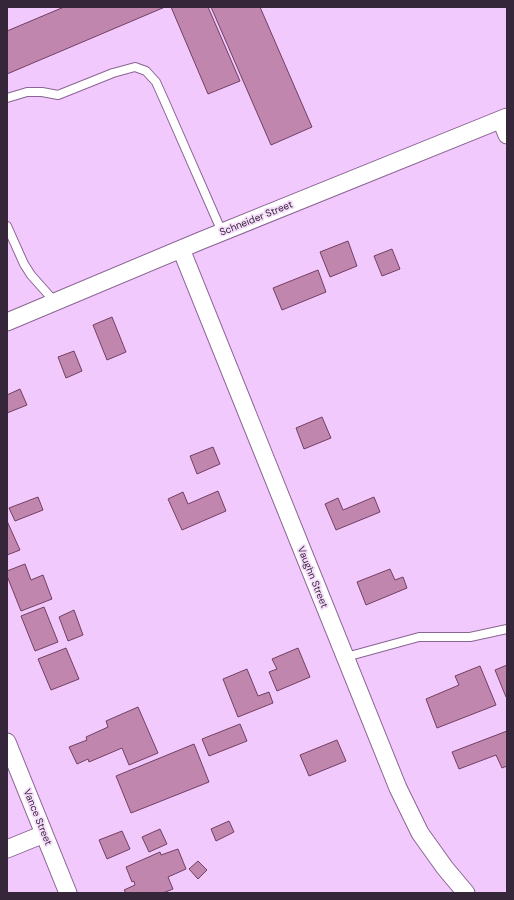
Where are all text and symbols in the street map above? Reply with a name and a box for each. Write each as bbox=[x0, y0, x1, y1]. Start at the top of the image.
street label: Schneider Street bbox=[218, 197, 295, 239]
street label: Vaughn Street bbox=[295, 544, 331, 610]
street label: Vance Street bbox=[21, 787, 55, 847]

